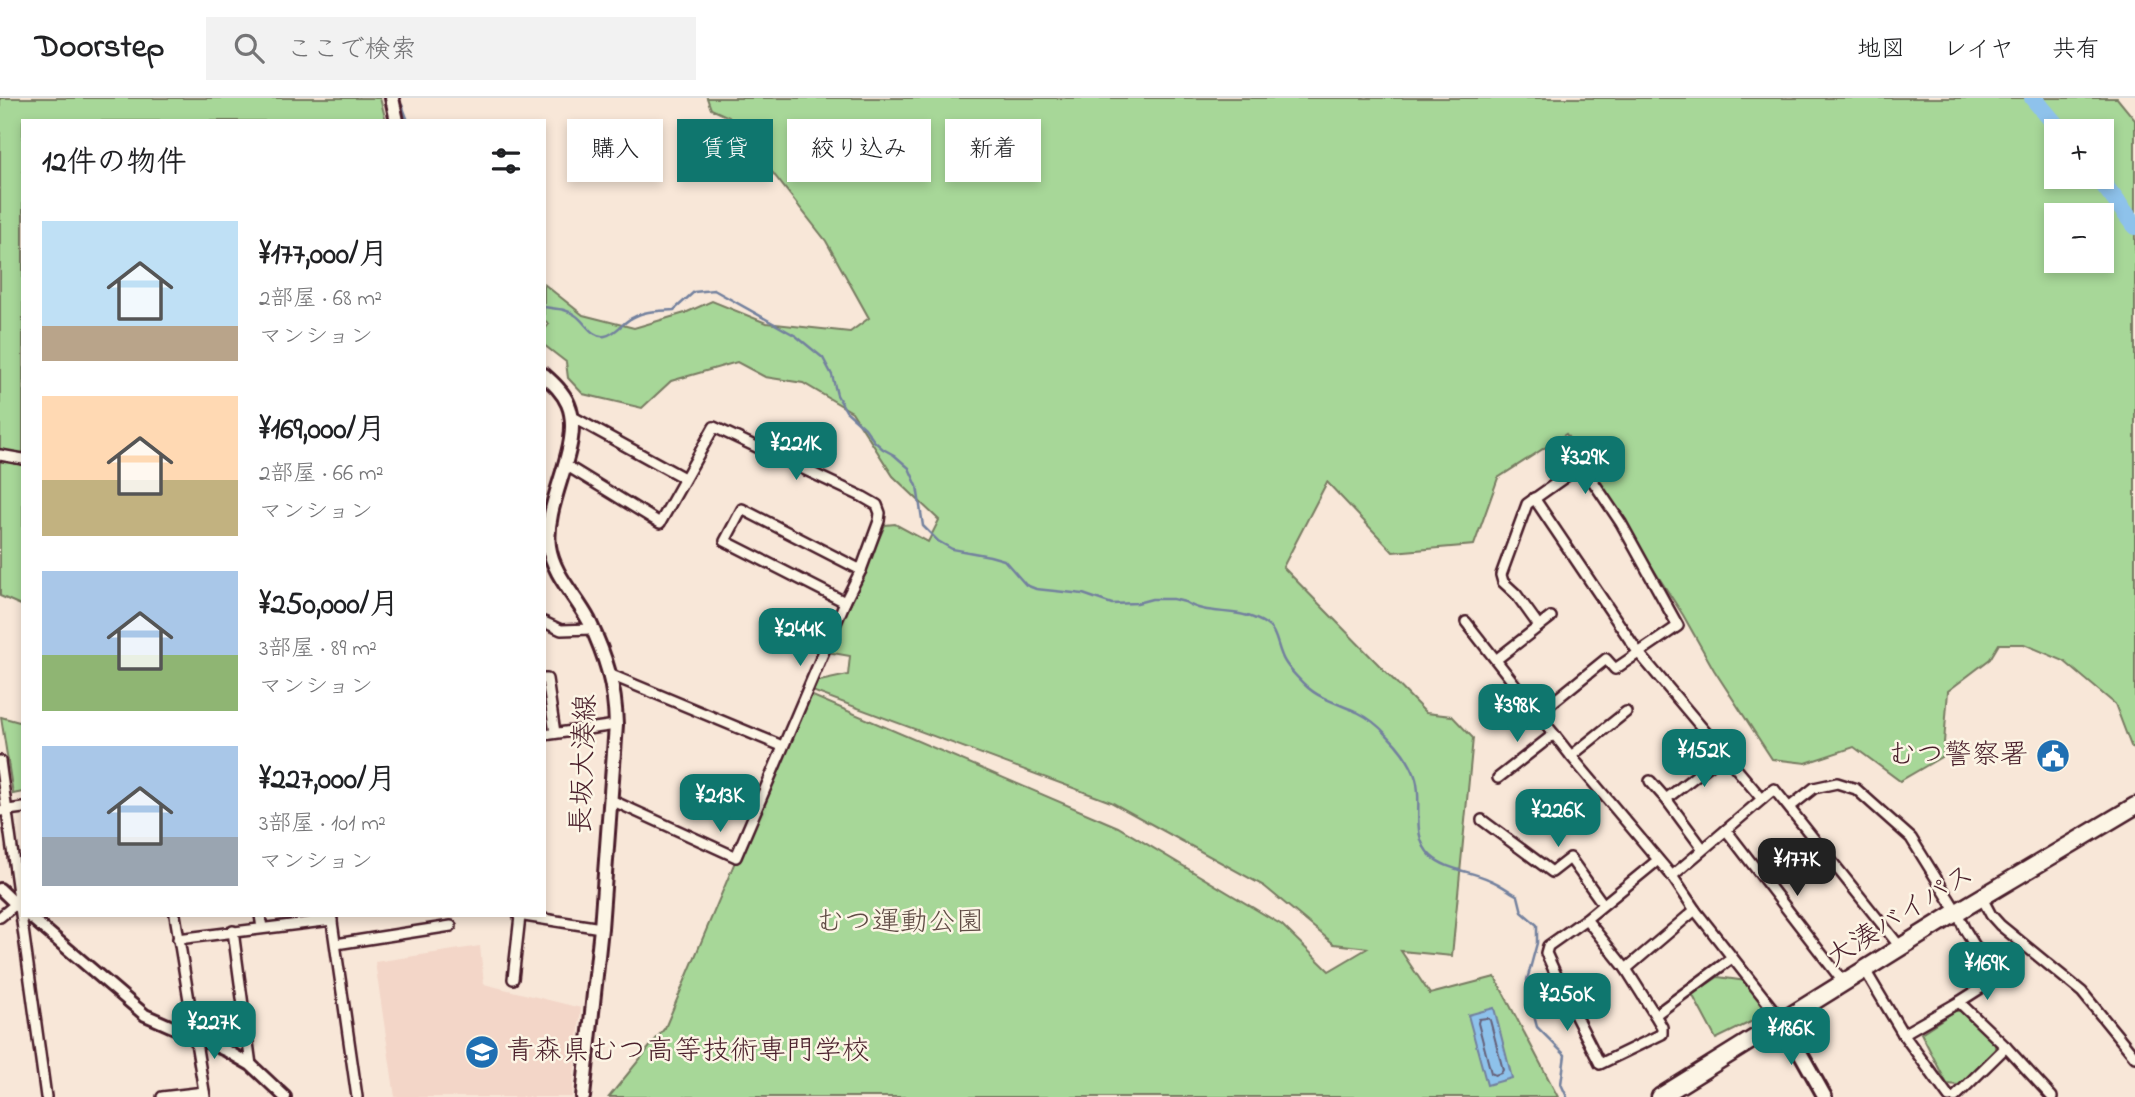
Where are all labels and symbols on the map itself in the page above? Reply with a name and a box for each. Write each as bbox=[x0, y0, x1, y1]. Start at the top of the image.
pin: ¥221K bbox=[747, 422, 845, 482]
pin: ¥329K bbox=[1536, 436, 1634, 496]
pin: ¥244K bbox=[751, 608, 849, 668]
pin: ¥398K bbox=[1468, 684, 1566, 744]
street label: 長坂大湊線 bbox=[562, 693, 608, 835]
pin: ¥152K bbox=[1655, 730, 1753, 789]
place label: むつ警察署 bbox=[1888, 736, 2028, 777]
public building icon: むつ警察署 bbox=[2034, 737, 2072, 775]
pin: ¥213K bbox=[671, 774, 769, 834]
pin: ¥226K bbox=[1509, 790, 1607, 849]
pin: ¥177K bbox=[1748, 838, 1846, 898]
street label: 大湊バイパス bbox=[1819, 855, 1983, 979]
park label: むつ運動公園 bbox=[816, 903, 984, 944]
pin: ¥169K bbox=[1938, 942, 2036, 1002]
pin: ¥250K bbox=[1518, 974, 1616, 1033]
pin: ¥227K bbox=[165, 1002, 263, 1061]
pin: ¥186K bbox=[1742, 1007, 1840, 1067]
place label: 青森県むつ高等技術専門学校 bbox=[506, 1032, 870, 1073]
school or university icon: 青森県むつ高等技術専門学校 bbox=[463, 1033, 501, 1071]

